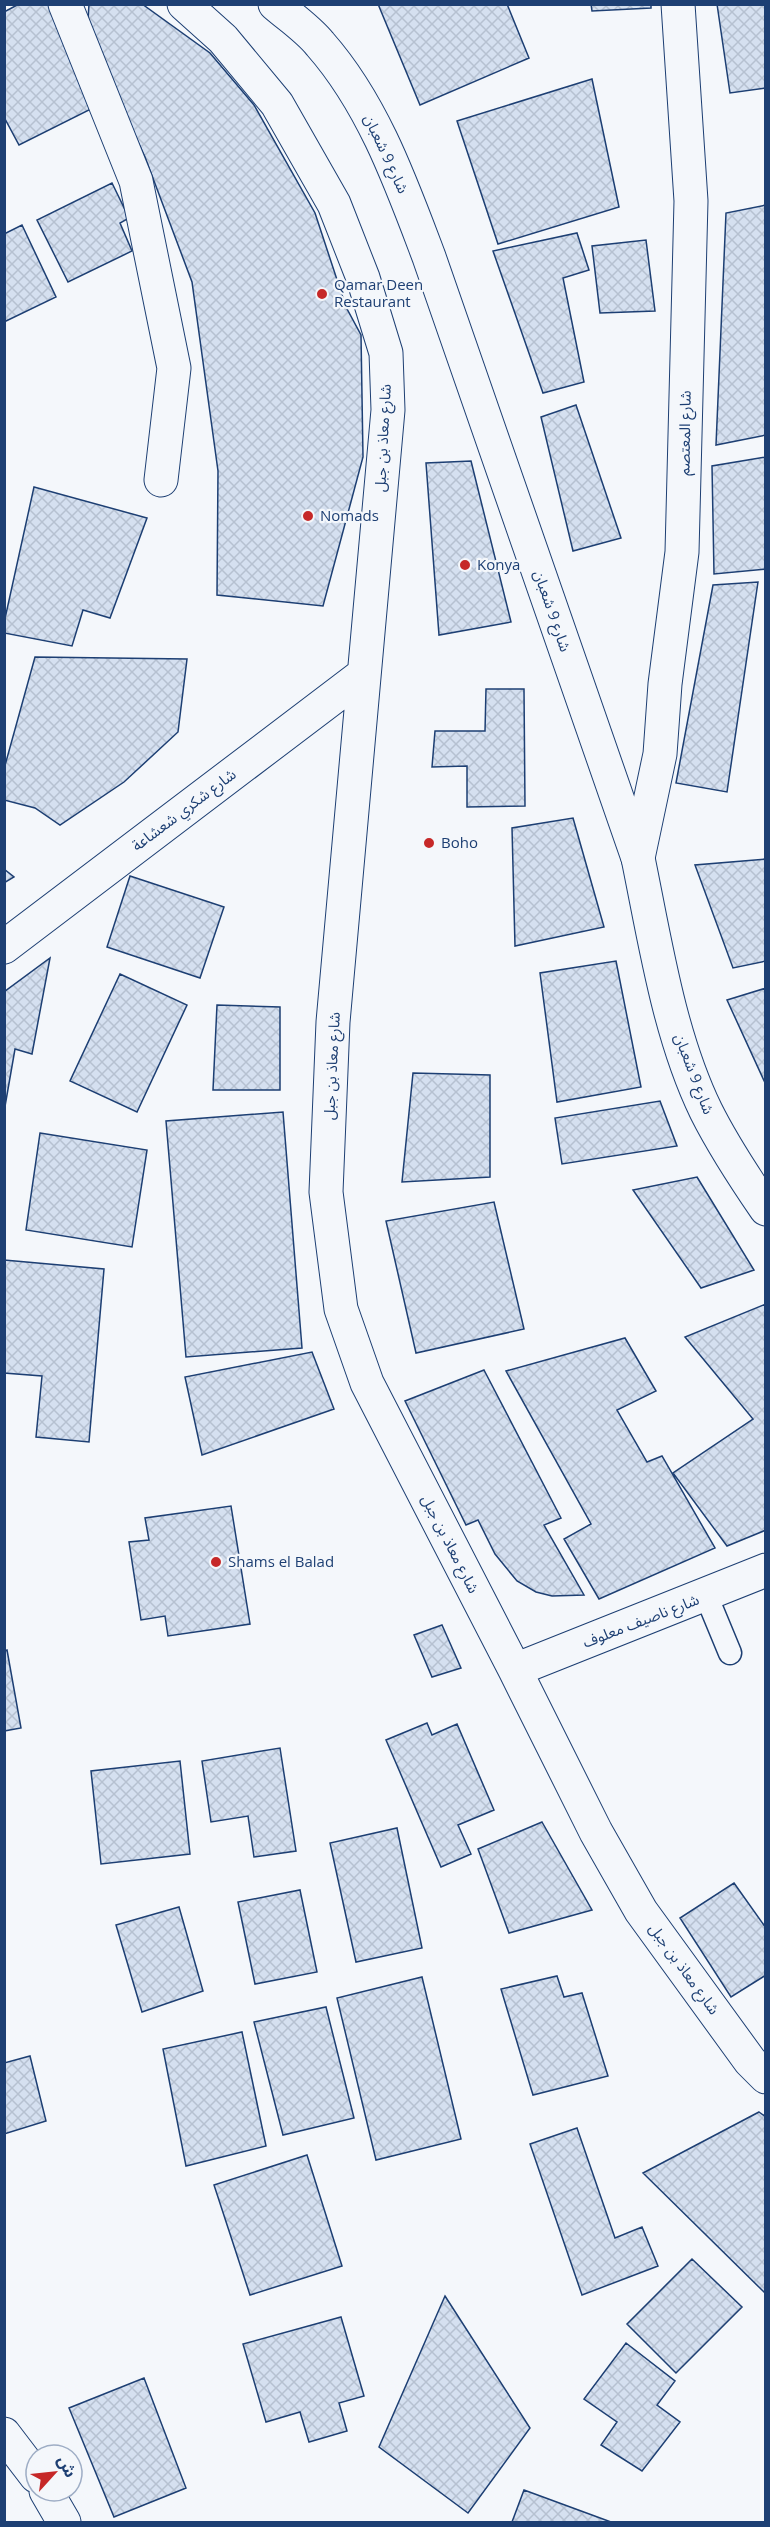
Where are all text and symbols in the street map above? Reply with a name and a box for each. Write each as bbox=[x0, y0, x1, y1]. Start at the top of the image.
street label: شارع 9 شعبان bbox=[357, 111, 414, 198]
place label: Qamar Deen Restaurant bbox=[334, 274, 423, 311]
marker: Qamar Deen Restaurant bbox=[315, 287, 329, 301]
street label: شارع معاذ بن جبل bbox=[369, 383, 398, 493]
street label: شارع المعتصم bbox=[673, 390, 698, 476]
place label: Nomads bbox=[320, 505, 379, 525]
marker: Nomads bbox=[301, 509, 315, 523]
place label: Konya bbox=[477, 554, 520, 574]
marker: Konya bbox=[458, 558, 472, 572]
street label: شارع 9 شعبان bbox=[527, 567, 576, 655]
street label: شارع شكري شعشاعة bbox=[127, 763, 241, 857]
place label: Boho bbox=[441, 832, 478, 852]
marker: Boho bbox=[422, 836, 436, 850]
street label: شارع معاذ بن جبل bbox=[318, 1011, 347, 1121]
street label: شارع 9 شعبان bbox=[668, 1030, 720, 1118]
street label: شارع معاذ بن جبل bbox=[415, 1491, 484, 1598]
place label: Shams el Balad bbox=[228, 1551, 334, 1571]
marker: Shams el Balad bbox=[209, 1555, 223, 1569]
street label: شارع ناصيف معلوف bbox=[580, 1589, 703, 1654]
street label: شارع معاذ بن جبل bbox=[643, 1919, 725, 2020]
north arrow bbox=[24, 2443, 84, 2503]
text: ش bbox=[53, 2451, 82, 2481]

